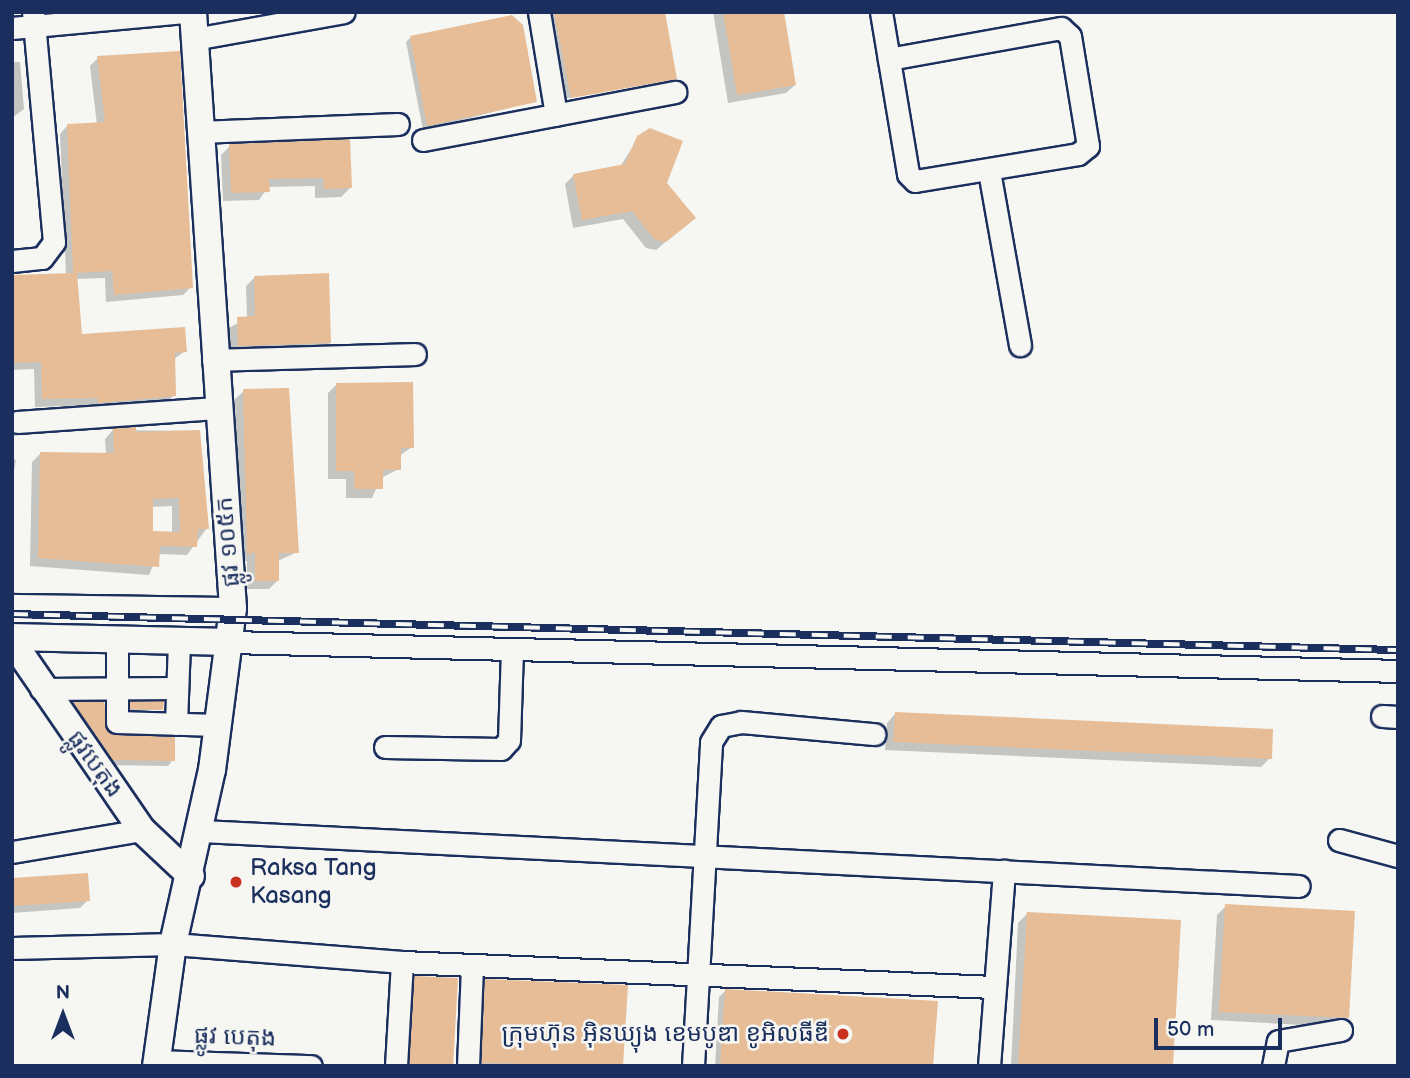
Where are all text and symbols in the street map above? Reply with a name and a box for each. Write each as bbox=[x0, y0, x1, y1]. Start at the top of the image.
street label: ផ្លូវ ១០៥ក bbox=[210, 496, 246, 588]
street label: ផ្លូវបេតុង bbox=[61, 725, 129, 803]
place label: Raksa Tang Kasang bbox=[250, 854, 377, 910]
marker: Raksa Tang Kasang bbox=[228, 874, 244, 890]
north arrow bbox=[28, 980, 98, 1050]
text: N bbox=[56, 982, 70, 1005]
scale bar bbox=[1158, 1004, 1286, 1048]
text: 50 m bbox=[1167, 1017, 1214, 1042]
place label: ក្រុមហ៊ុន អ៊ិនឃ្យុង ខេមបូឌា ខូអិលធីឌី bbox=[501, 1020, 829, 1048]
street label: ផ្លូវ បេតុង bbox=[193, 1021, 277, 1053]
marker: ក្រុមហ៊ុន អ៊ិនឃ្យុង ខេមបូឌា ខូអិលធីឌី bbox=[835, 1026, 851, 1042]

